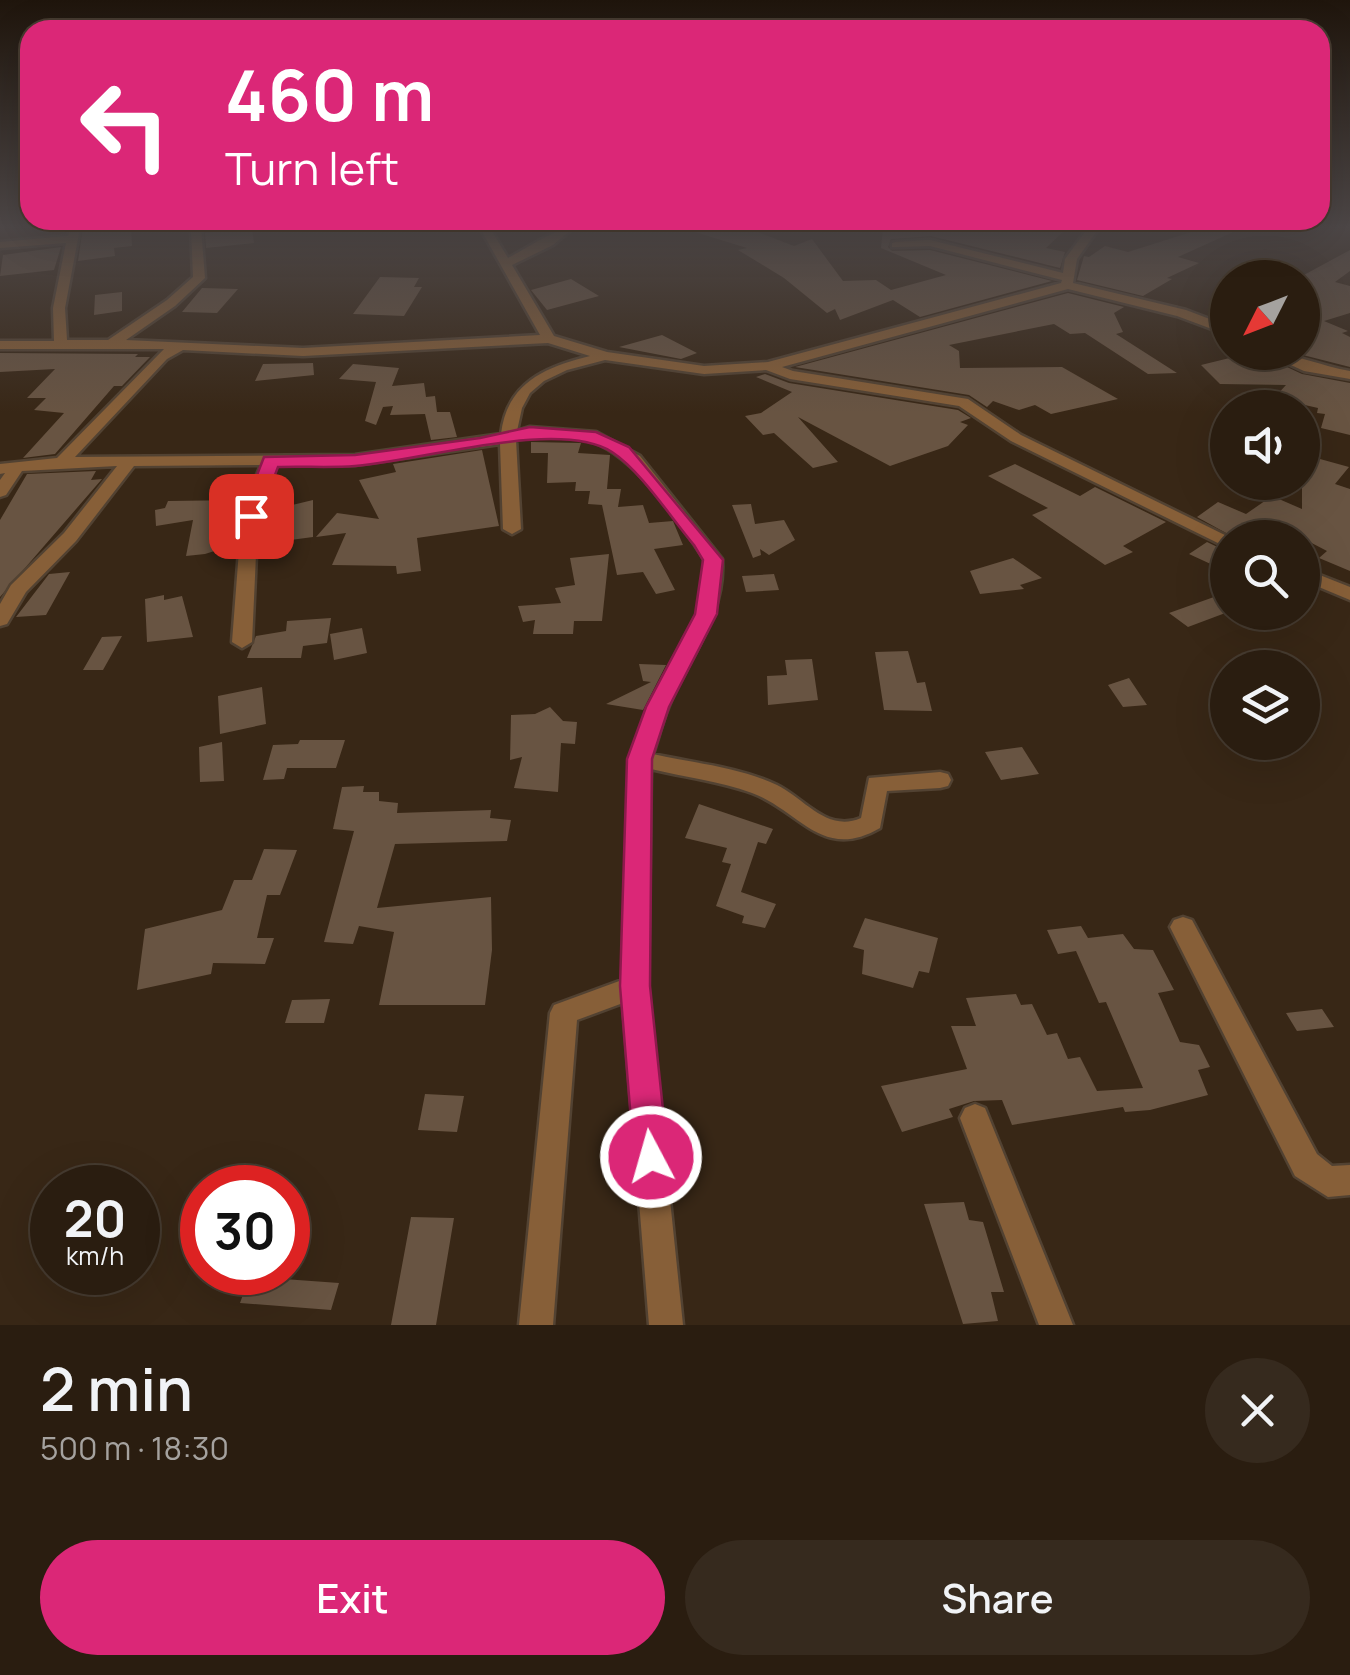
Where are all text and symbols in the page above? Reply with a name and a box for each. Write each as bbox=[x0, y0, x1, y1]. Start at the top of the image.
text: 460 m bbox=[225, 46, 434, 142]
icon: left bbox=[60, 60, 190, 190]
text: Turn left bbox=[225, 137, 399, 199]
north arrow bbox=[1210, 260, 1320, 370]
map controls bbox=[1210, 260, 1320, 760]
button: sound bbox=[1210, 390, 1320, 500]
pin bbox=[209, 474, 294, 559]
icon: arrive bbox=[224, 489, 279, 544]
button: search bbox=[1210, 520, 1320, 630]
button: layers bbox=[1210, 650, 1320, 760]
position arrow bbox=[599, 1105, 703, 1209]
speed limit sign: 30 bbox=[180, 1165, 310, 1295]
text: 20 bbox=[64, 1184, 126, 1252]
text: km/h bbox=[66, 1238, 124, 1273]
text: 2 min bbox=[40, 1347, 193, 1429]
button: close bbox=[1205, 1358, 1310, 1463]
text: 500 m · 18:30 bbox=[40, 1426, 229, 1470]
button: Exit bbox=[40, 1540, 665, 1655]
button: Share bbox=[685, 1540, 1310, 1655]

